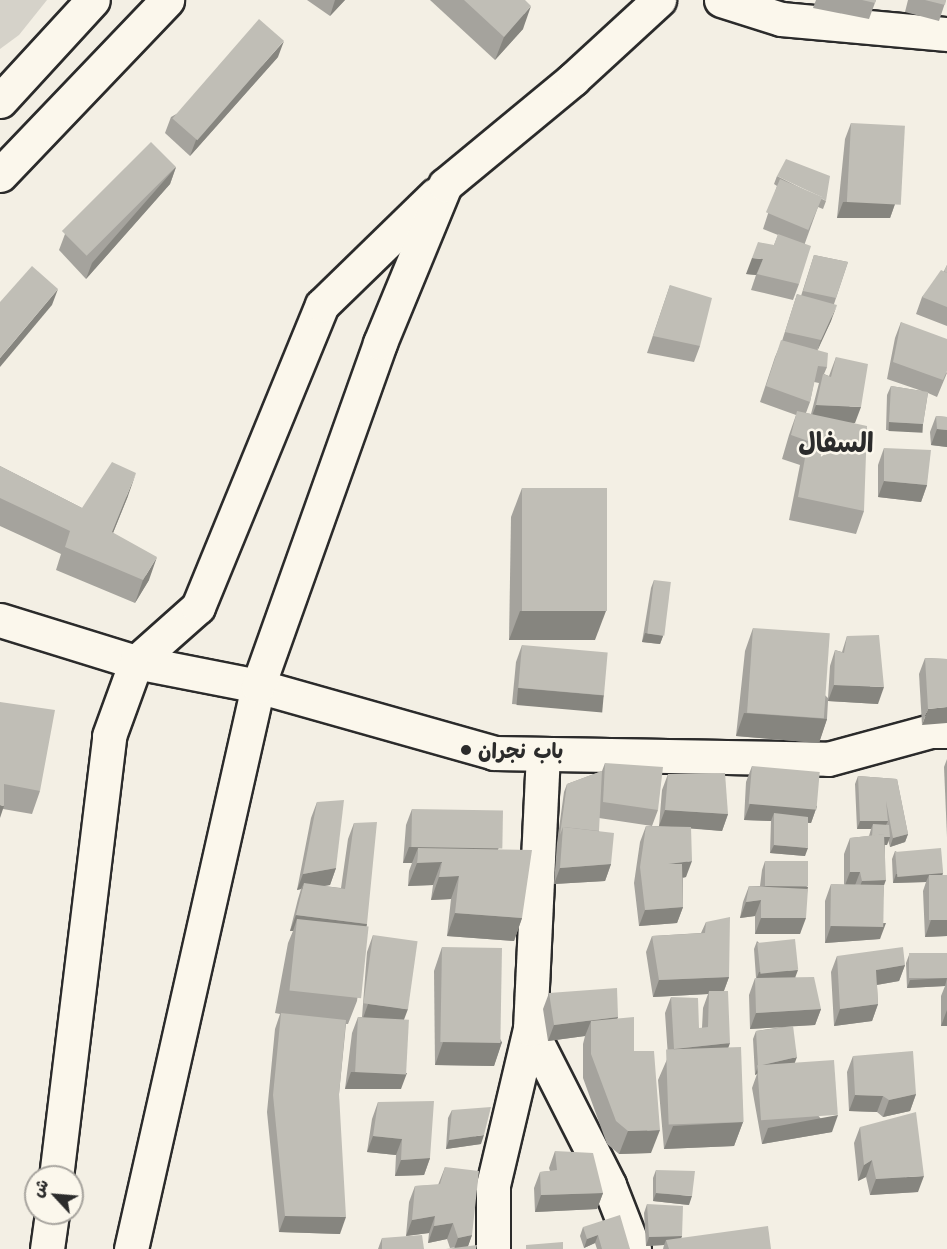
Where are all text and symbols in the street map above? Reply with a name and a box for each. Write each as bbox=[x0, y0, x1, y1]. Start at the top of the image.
district label: السفال bbox=[798, 426, 874, 458]
place label: باب نجران bbox=[478, 737, 563, 763]
marker: باب نجران bbox=[459, 743, 473, 757]
north arrow bbox=[24, 1165, 84, 1225]
text: ش bbox=[26, 1175, 52, 1200]

